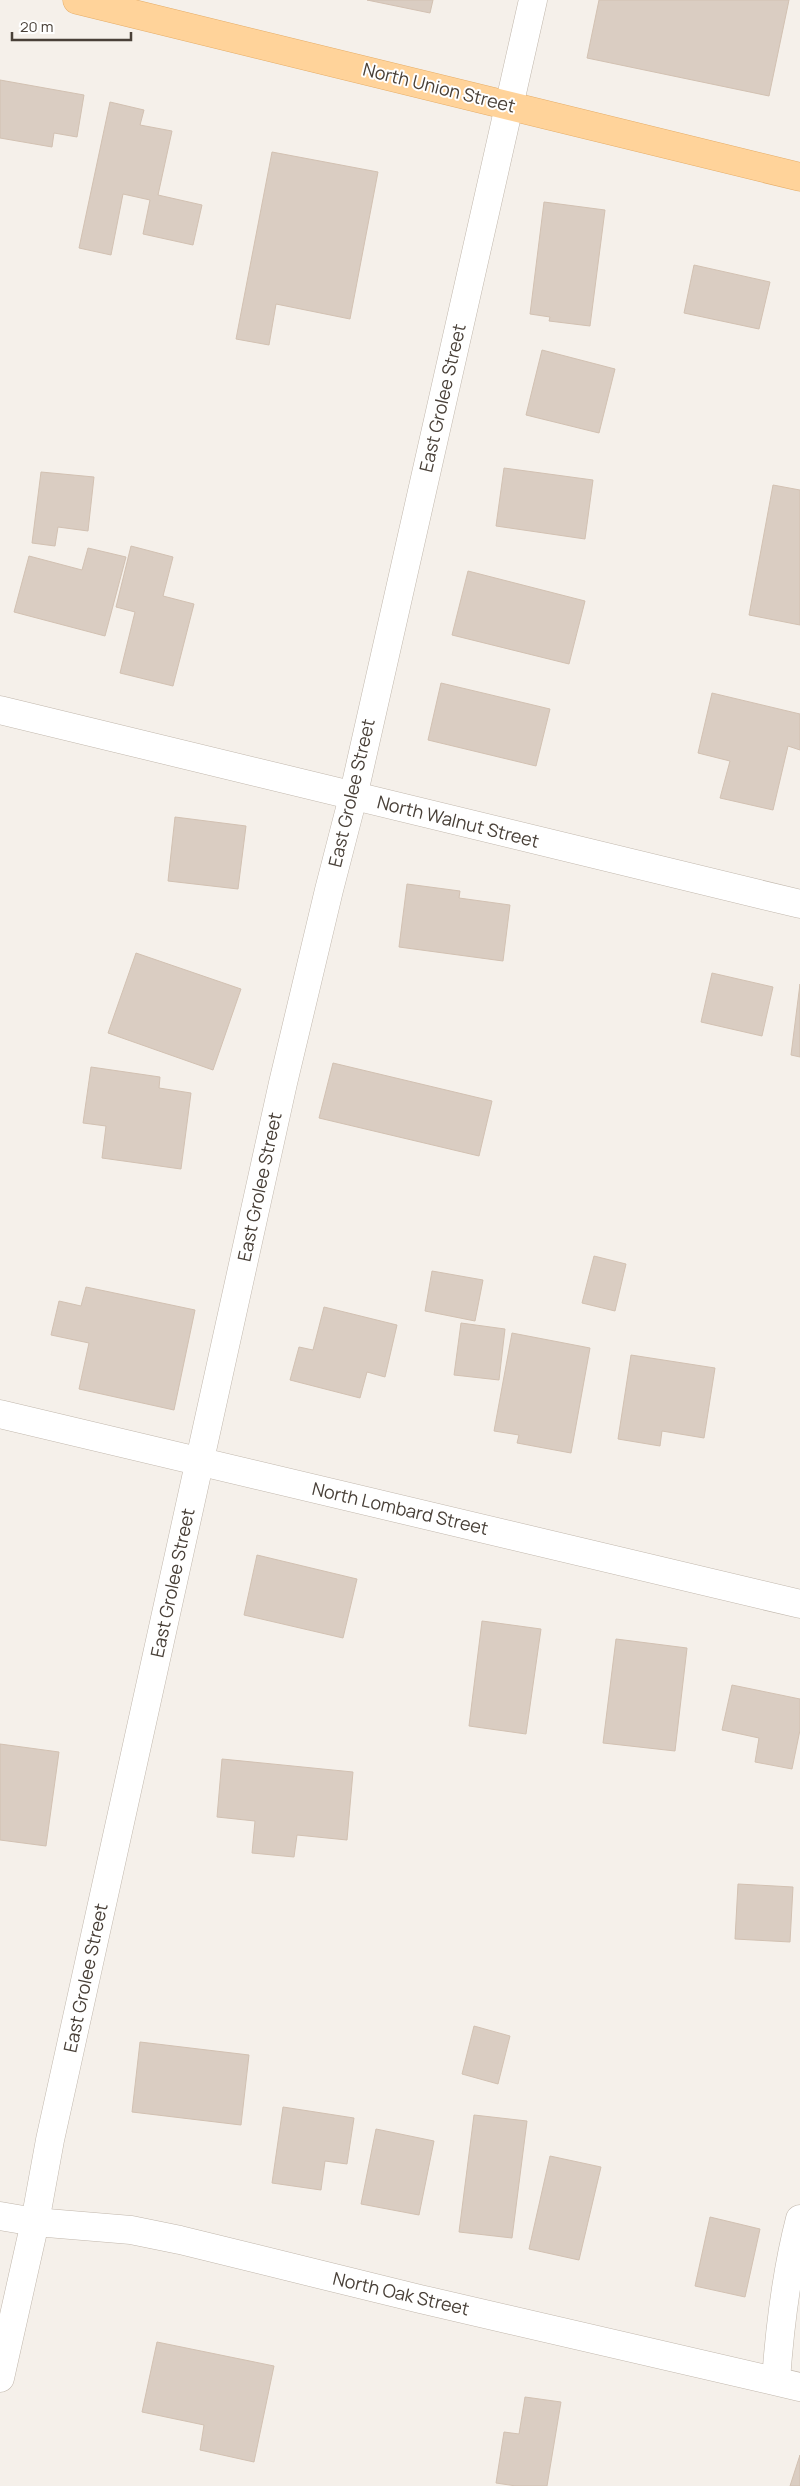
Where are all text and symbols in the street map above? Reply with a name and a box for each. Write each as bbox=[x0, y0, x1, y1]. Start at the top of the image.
scale bar bbox=[12, 10, 131, 42]
text: 20 m bbox=[20, 16, 53, 37]
street label: North Union Street bbox=[361, 56, 518, 118]
street label: East Grolee Street bbox=[413, 321, 471, 474]
street label: East Grolee Street bbox=[322, 716, 380, 869]
street label: North Walnut Street bbox=[375, 789, 542, 853]
street label: East Grolee Street bbox=[231, 1110, 287, 1264]
street label: North Lombard Street bbox=[310, 1476, 491, 1540]
street label: East Grolee Street bbox=[144, 1506, 200, 1660]
street label: East Grolee Street bbox=[57, 1901, 113, 2055]
street label: North Oak Street bbox=[331, 2266, 472, 2320]

